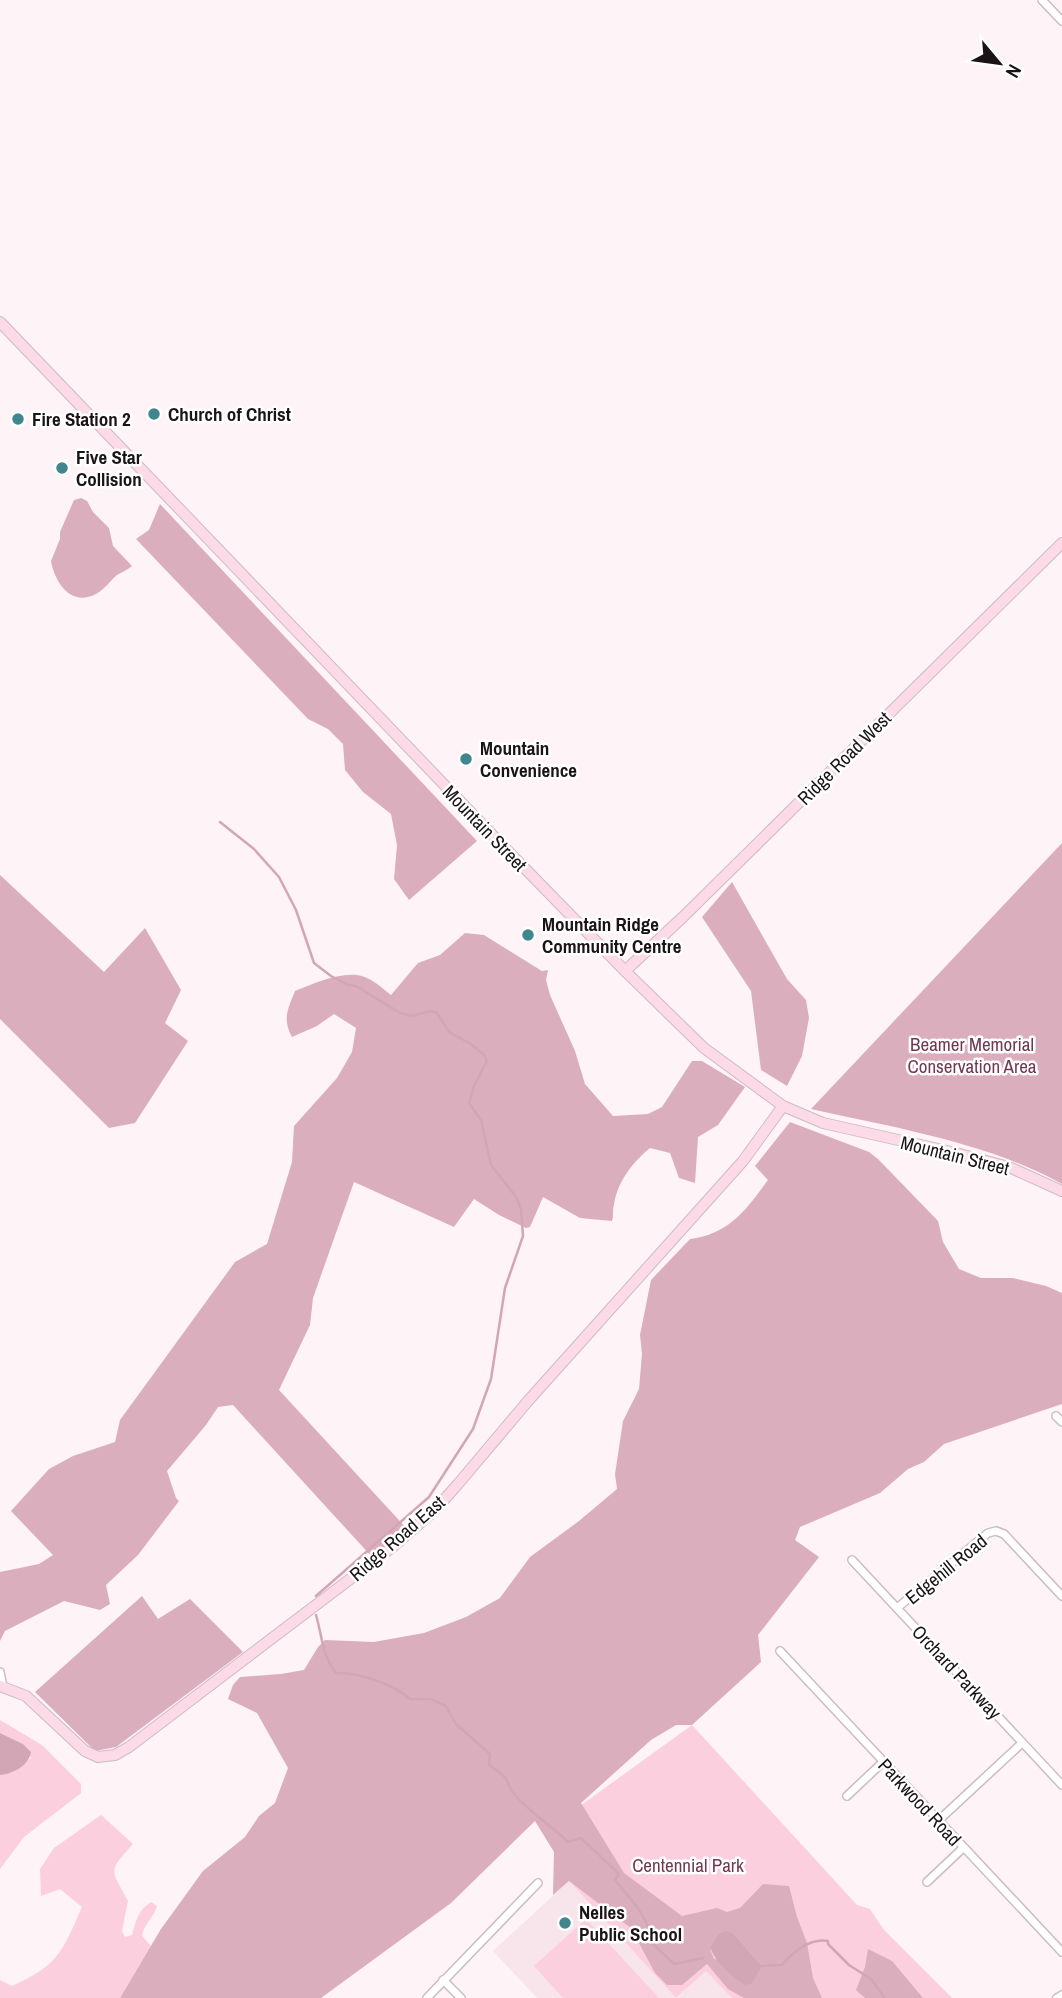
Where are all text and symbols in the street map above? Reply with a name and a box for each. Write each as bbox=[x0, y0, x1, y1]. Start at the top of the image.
north arrow bbox=[964, 28, 1034, 98]
text: N bbox=[1000, 60, 1028, 82]
place label: Church of Christ bbox=[168, 401, 291, 427]
place label: Fire Station 2 bbox=[32, 406, 131, 432]
marker: Church of Christ bbox=[146, 406, 162, 422]
marker: Fire Station 2 bbox=[10, 411, 26, 427]
place label: Five Star Collision bbox=[76, 444, 142, 492]
marker: Five Star Collision bbox=[54, 460, 70, 476]
street label: Ridge Road West bbox=[791, 705, 897, 811]
place label: Mountain Convenience bbox=[480, 735, 577, 783]
marker: Mountain Convenience bbox=[458, 751, 474, 767]
street label: Mountain Street bbox=[437, 779, 533, 877]
place label: Mountain Ridge Community Centre bbox=[542, 911, 682, 959]
marker: Mountain Ridge Community Centre bbox=[520, 927, 536, 943]
park label: Beamer Memorial Conservation Area bbox=[907, 1031, 1037, 1079]
street label: Mountain Street bbox=[898, 1129, 1013, 1181]
street label: Ridge Road East bbox=[344, 1489, 451, 1587]
street label: Edgehill Road bbox=[900, 1528, 992, 1610]
street label: Orchard Parkway bbox=[906, 1619, 1008, 1725]
street label: Parkwood Road bbox=[873, 1753, 967, 1851]
park label: Centennial Park bbox=[632, 1852, 744, 1878]
place label: Nelles Public School bbox=[579, 1899, 682, 1947]
marker: Nelles Public School bbox=[557, 1915, 573, 1931]

